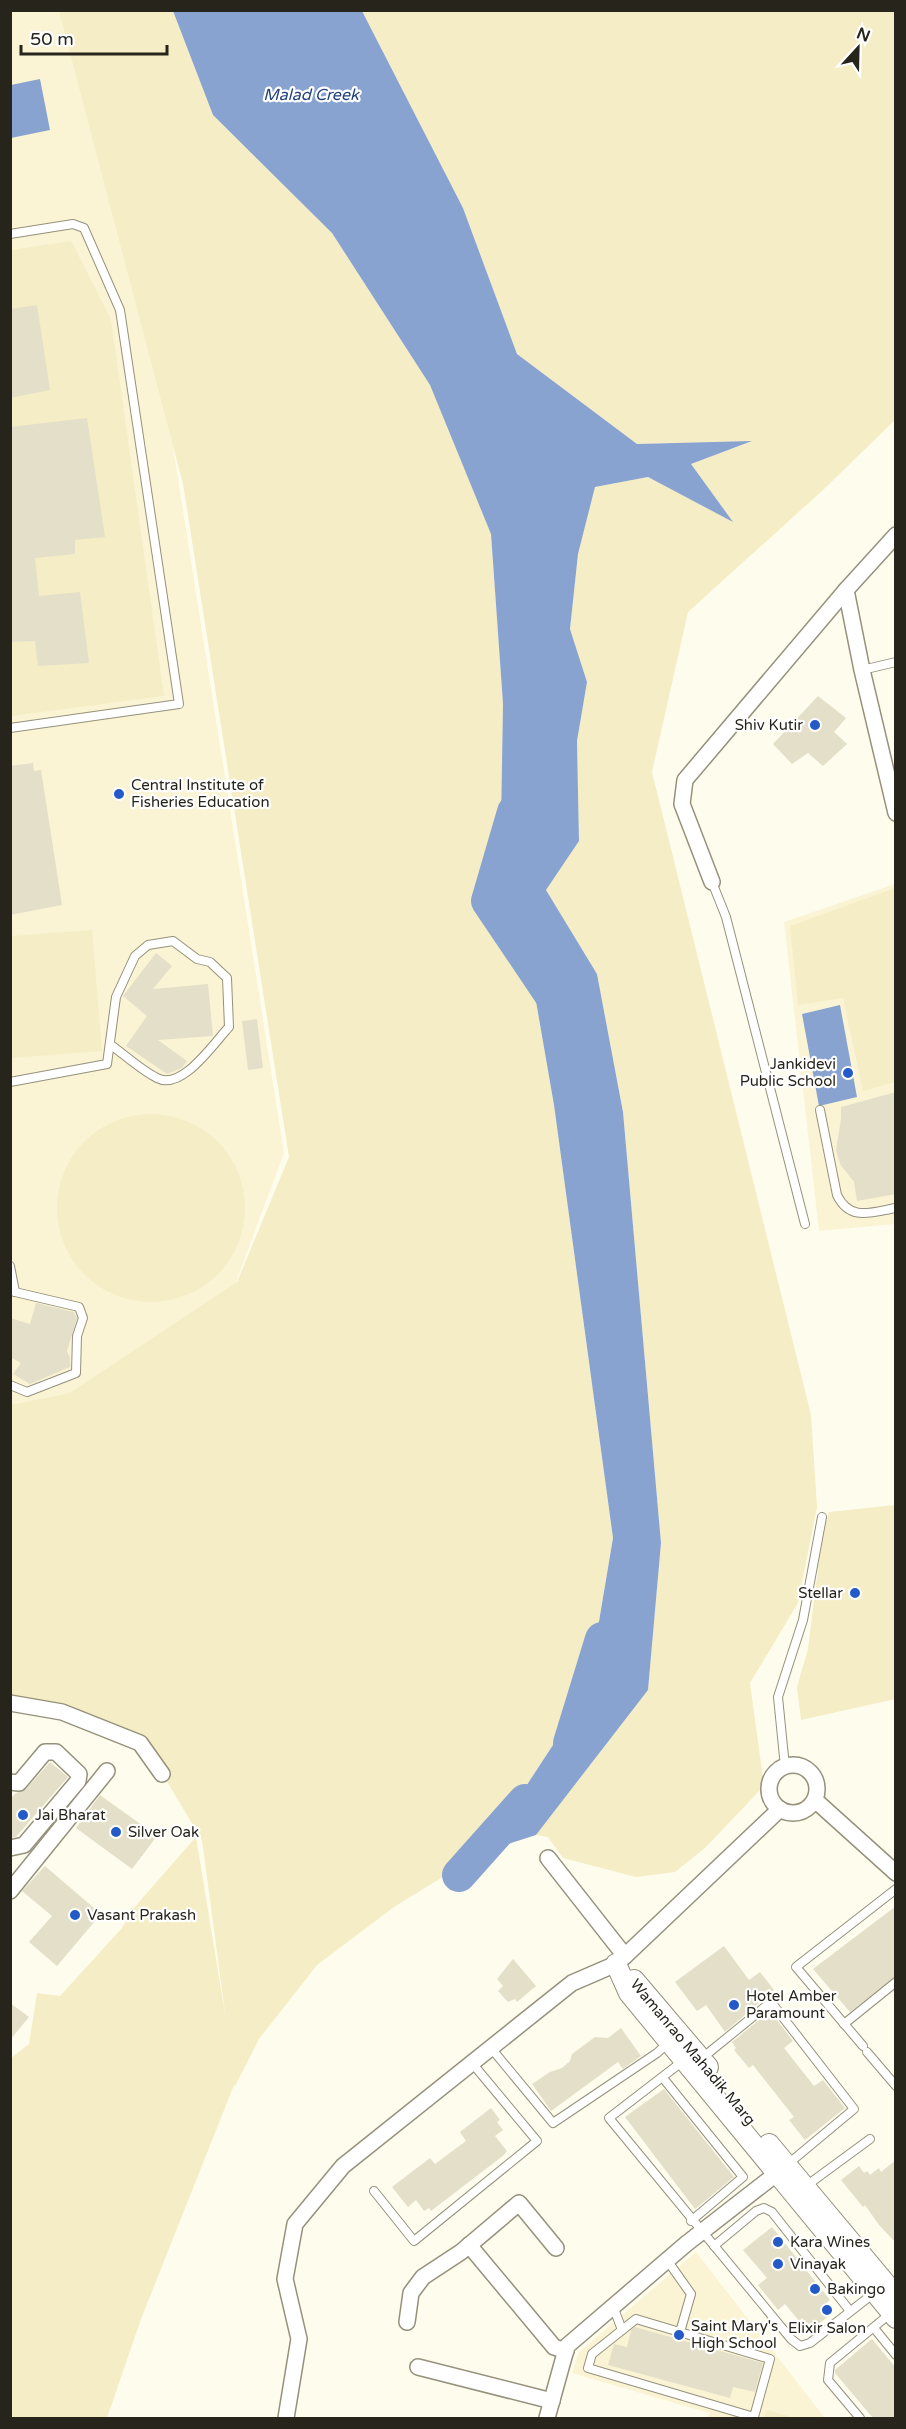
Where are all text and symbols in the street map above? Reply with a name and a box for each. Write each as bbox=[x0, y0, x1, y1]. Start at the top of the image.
scale bar bbox=[21, 18, 166, 56]
north arrow bbox=[828, 18, 888, 78]
text: N bbox=[854, 23, 873, 47]
text: 50 m bbox=[30, 28, 74, 50]
water label: Malad Creek bbox=[263, 85, 360, 105]
place label: Shiv Kutir bbox=[735, 716, 803, 734]
marker: Shiv Kutir bbox=[808, 718, 822, 732]
place label: Central Institute of Fisheries Education bbox=[131, 776, 270, 811]
marker: Central Institute of Fisheries Education bbox=[112, 787, 126, 801]
place label: Jankidevi Public School bbox=[740, 1055, 836, 1090]
marker: Jankidevi Public School bbox=[841, 1066, 855, 1080]
place label: Stellar bbox=[798, 1584, 843, 1602]
marker: Stellar bbox=[848, 1586, 862, 1600]
place label: Jai Bharat bbox=[35, 1806, 106, 1824]
marker: Jai Bharat bbox=[16, 1808, 30, 1822]
place label: Silver Oak bbox=[128, 1823, 199, 1841]
marker: Silver Oak bbox=[109, 1825, 123, 1839]
place label: Vasant Prakash bbox=[87, 1906, 196, 1924]
marker: Vasant Prakash bbox=[68, 1908, 82, 1922]
street label: Wamanrao Mahadik Marg bbox=[627, 1975, 759, 2129]
place label: Hotel Amber Paramount bbox=[746, 1987, 837, 2022]
marker: Hotel Amber Paramount bbox=[727, 1998, 741, 2012]
place label: Kara Wines bbox=[790, 2233, 870, 2251]
marker: Kara Wines bbox=[771, 2235, 785, 2249]
place label: Vinayak bbox=[790, 2255, 846, 2273]
marker: Vinayak bbox=[771, 2257, 785, 2271]
place label: Bakingo bbox=[827, 2280, 885, 2298]
marker: Bakingo bbox=[808, 2282, 822, 2296]
marker: Elixir Salon bbox=[820, 2303, 834, 2317]
place label: Saint Mary's High School bbox=[691, 2317, 778, 2352]
place label: Elixir Salon bbox=[788, 2319, 866, 2337]
marker: Saint Mary's High School bbox=[672, 2328, 686, 2342]

